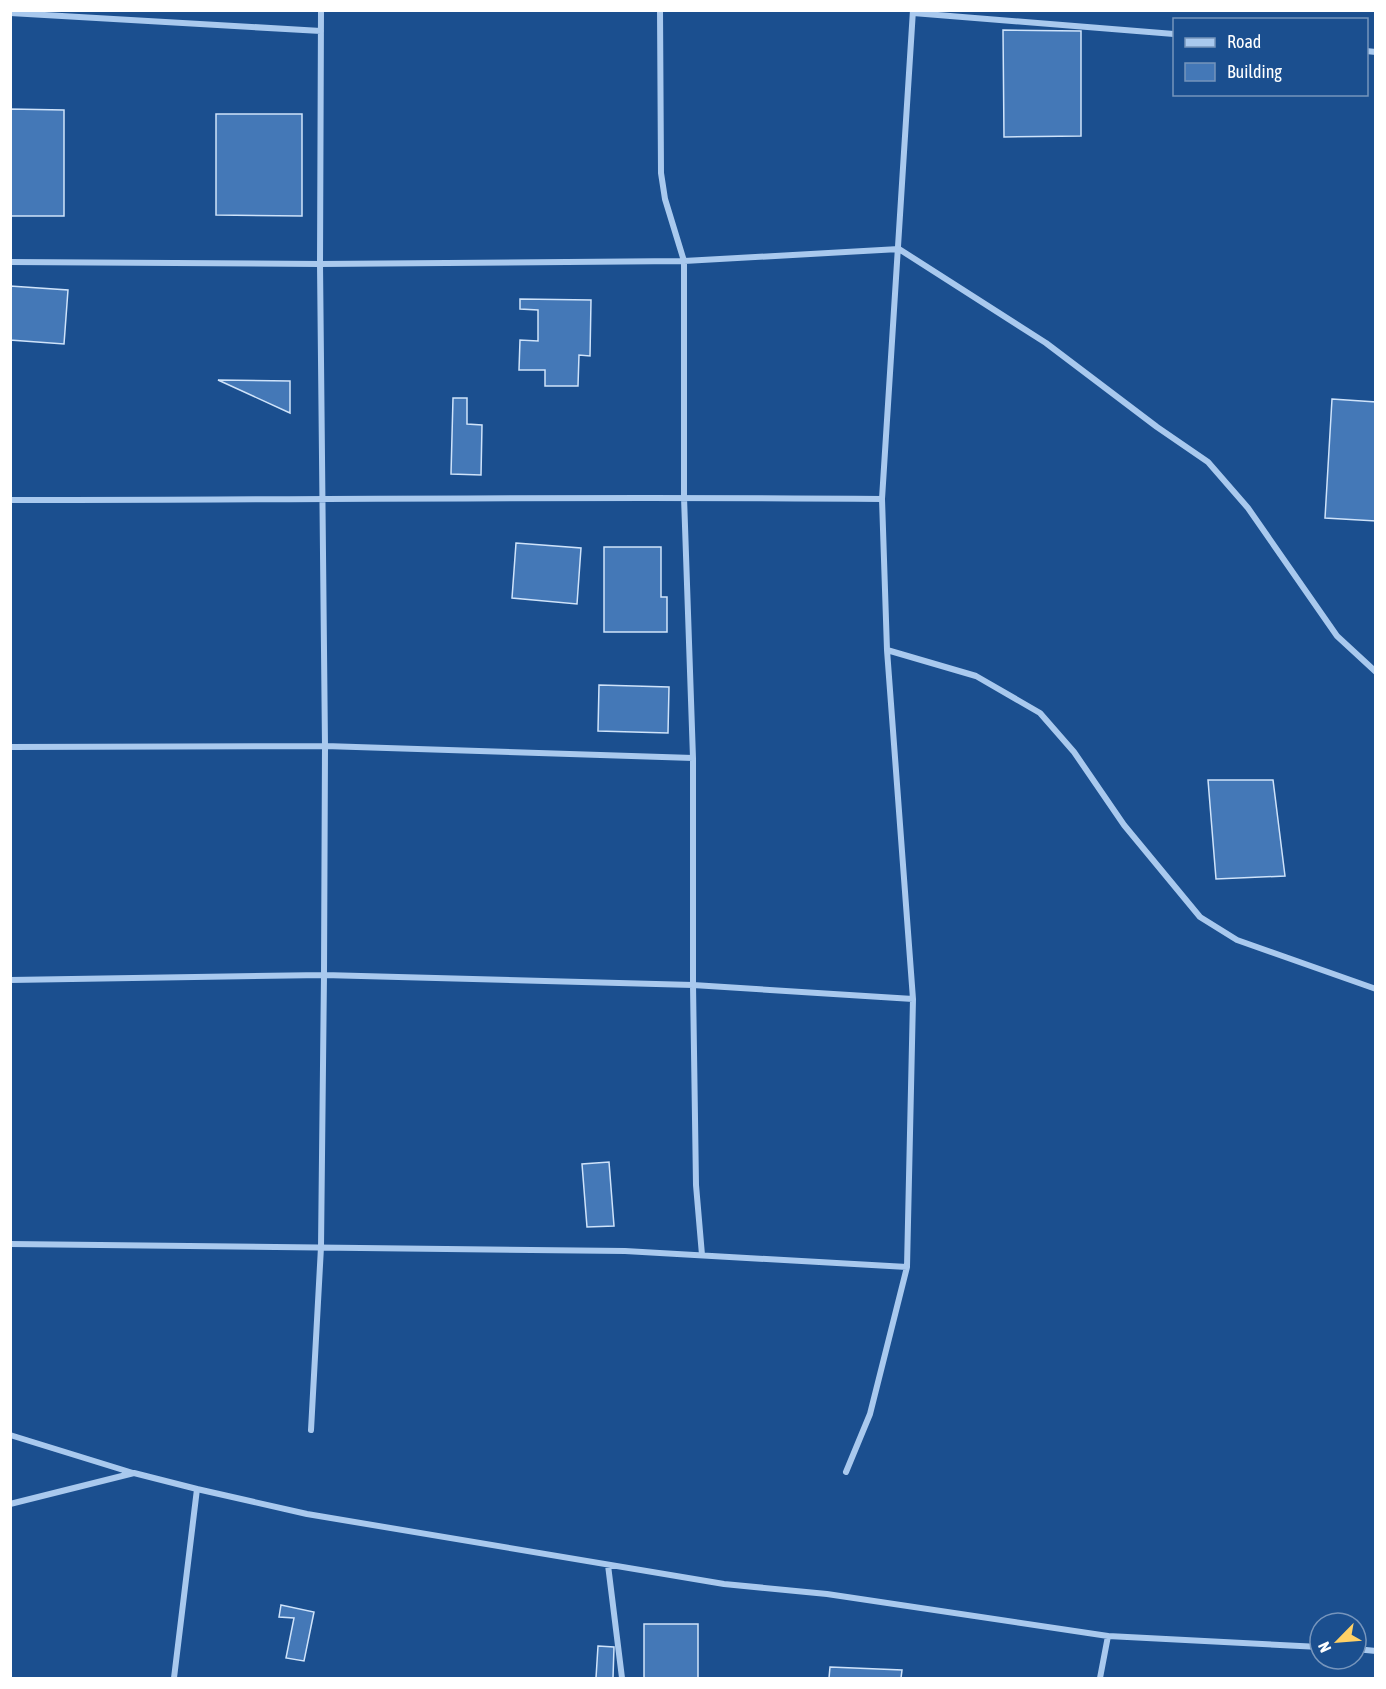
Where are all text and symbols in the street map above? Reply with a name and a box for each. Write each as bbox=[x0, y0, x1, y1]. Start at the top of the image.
legend bbox=[1173, 18, 1368, 96]
text: Road bbox=[1227, 31, 1261, 52]
text: Building bbox=[1227, 61, 1282, 82]
north arrow bbox=[1308, 1611, 1368, 1671]
text: N bbox=[1314, 1639, 1335, 1655]

